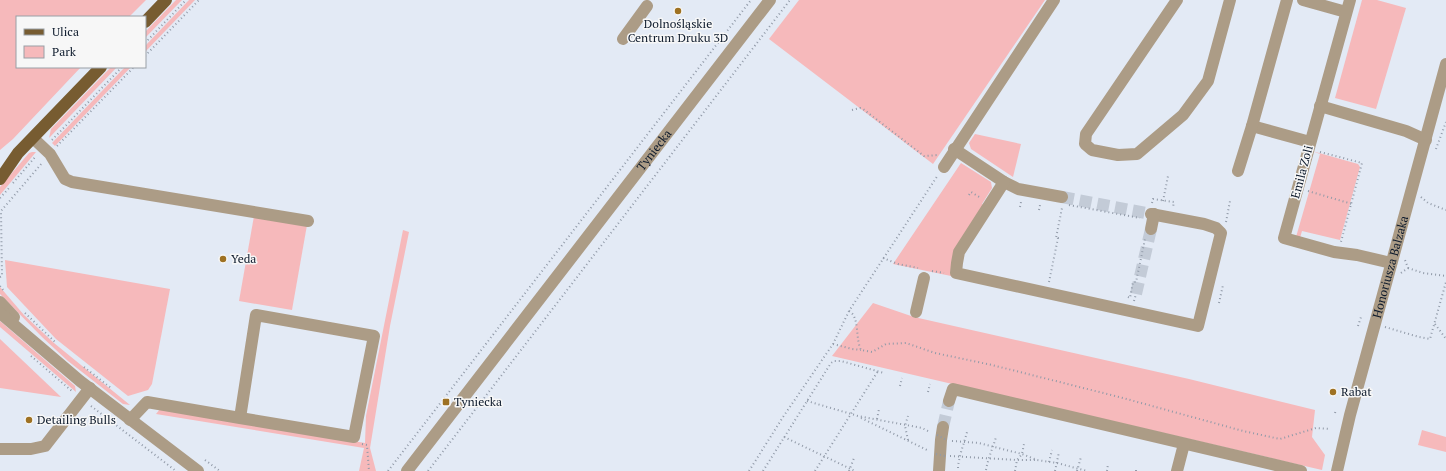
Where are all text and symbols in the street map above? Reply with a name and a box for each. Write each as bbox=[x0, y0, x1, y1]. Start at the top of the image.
marker: Dolnośląskie Centrum Druku 3D bbox=[673, 6, 683, 16]
legend bbox=[16, 16, 146, 68]
place label: Dolnośląskie Centrum Druku 3D bbox=[628, 16, 728, 45]
text: Ulica bbox=[52, 24, 79, 39]
text: Park bbox=[52, 44, 77, 59]
street label: Tyniecka bbox=[633, 126, 674, 174]
street label: Emila Zoli bbox=[1287, 143, 1316, 200]
street label: Honoriusza Balzaka bbox=[1369, 214, 1411, 320]
place label: Yeda bbox=[231, 251, 256, 266]
marker: Yeda bbox=[218, 254, 228, 264]
place label: Rabat bbox=[1341, 384, 1372, 399]
marker: Rabat bbox=[1328, 387, 1338, 397]
place label: Tyniecka bbox=[454, 394, 502, 409]
marker: Tyniecka bbox=[441, 397, 451, 407]
place label: Detailing Bulls bbox=[37, 412, 116, 427]
marker: Detailing Bulls bbox=[24, 415, 34, 425]

